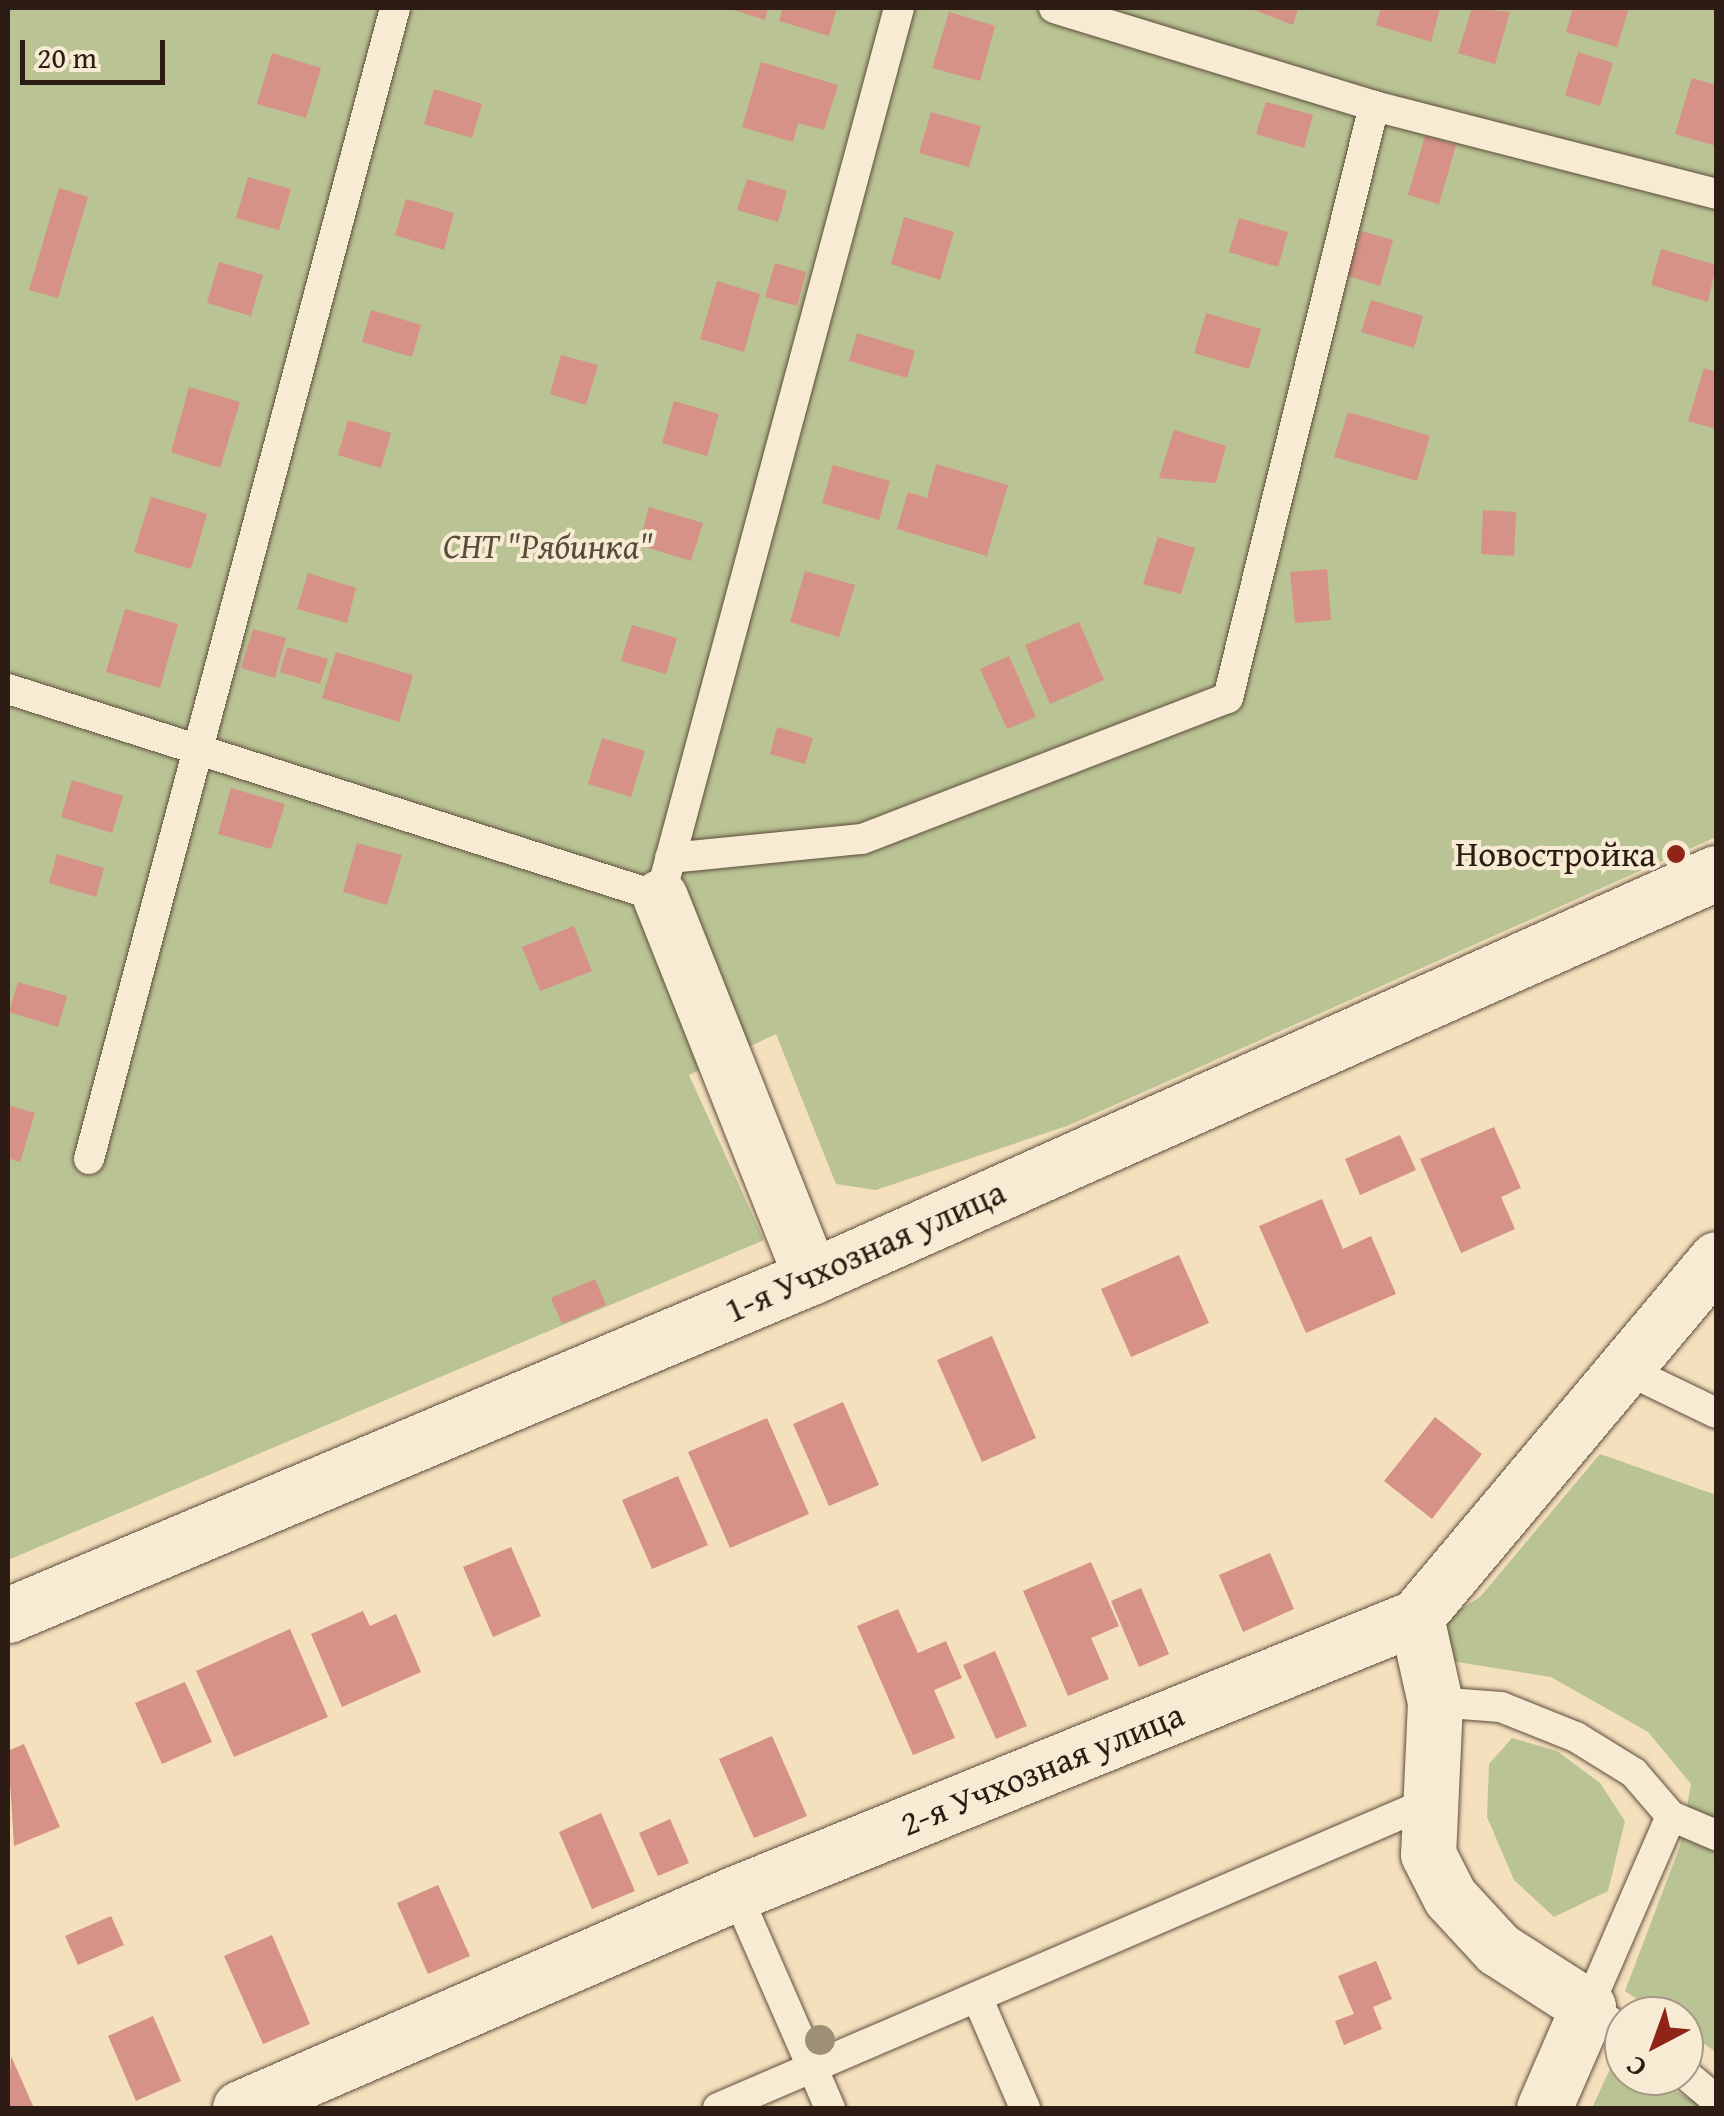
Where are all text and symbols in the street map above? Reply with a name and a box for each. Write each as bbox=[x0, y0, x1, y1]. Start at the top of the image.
scale bar bbox=[25, 20, 170, 82]
text: 20 m bbox=[37, 35, 97, 79]
park label: СНТ "Рябинка" bbox=[443, 525, 653, 567]
place label: Новостройка bbox=[1455, 833, 1656, 875]
marker: Новостройка bbox=[1665, 843, 1687, 865]
street label: 1-я Учхозная улица bbox=[718, 1170, 1012, 1332]
street label: 2-я Учхозная улица bbox=[894, 1693, 1190, 1845]
north arrow bbox=[1604, 1996, 1704, 2096]
text: С bbox=[1616, 2047, 1655, 2088]

